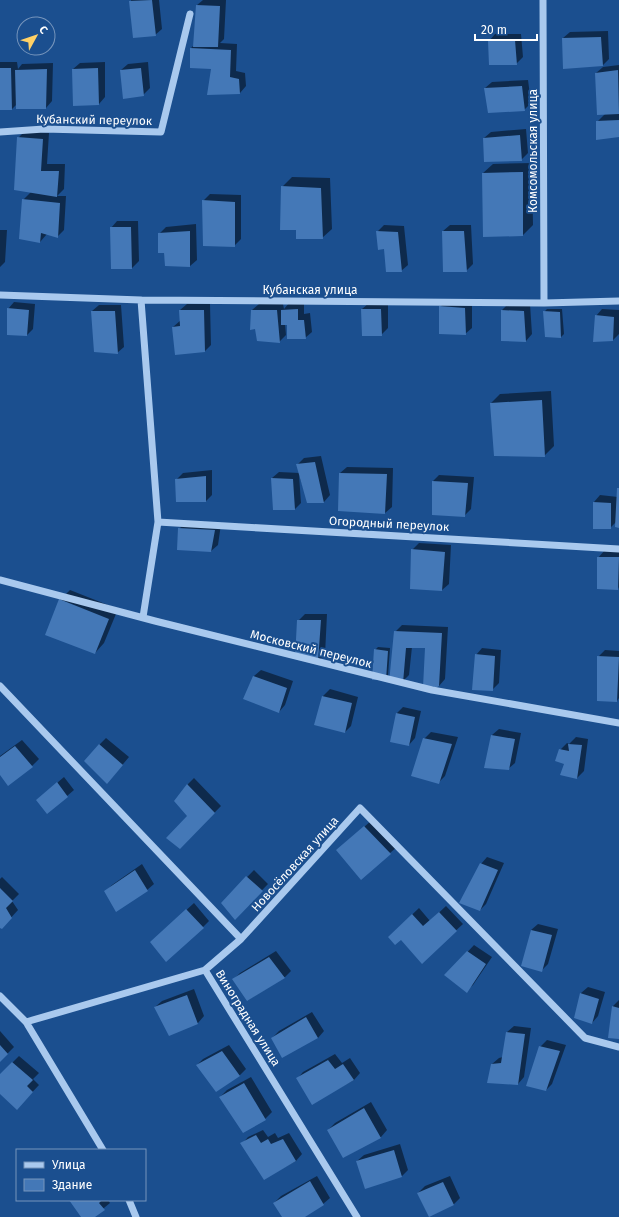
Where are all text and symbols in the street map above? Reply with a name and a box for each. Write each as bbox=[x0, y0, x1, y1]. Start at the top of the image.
north arrow bbox=[16, 16, 56, 56]
scale bar bbox=[475, 16, 537, 42]
text: С bbox=[36, 23, 51, 37]
text: 20 m bbox=[481, 23, 507, 37]
street label: Комсомольская улица bbox=[526, 89, 540, 213]
street label: Кубанский переулок bbox=[36, 112, 153, 128]
street label: Кубанская улица bbox=[263, 283, 357, 297]
street label: Огородный переулок bbox=[329, 514, 450, 534]
street label: Московский переулок bbox=[249, 627, 374, 671]
street label: Новосёловская улица bbox=[249, 814, 341, 914]
street label: Виноградная улица bbox=[213, 967, 283, 1069]
legend bbox=[16, 1149, 146, 1201]
text: Улица bbox=[52, 1158, 86, 1172]
text: Здание bbox=[52, 1178, 92, 1192]

